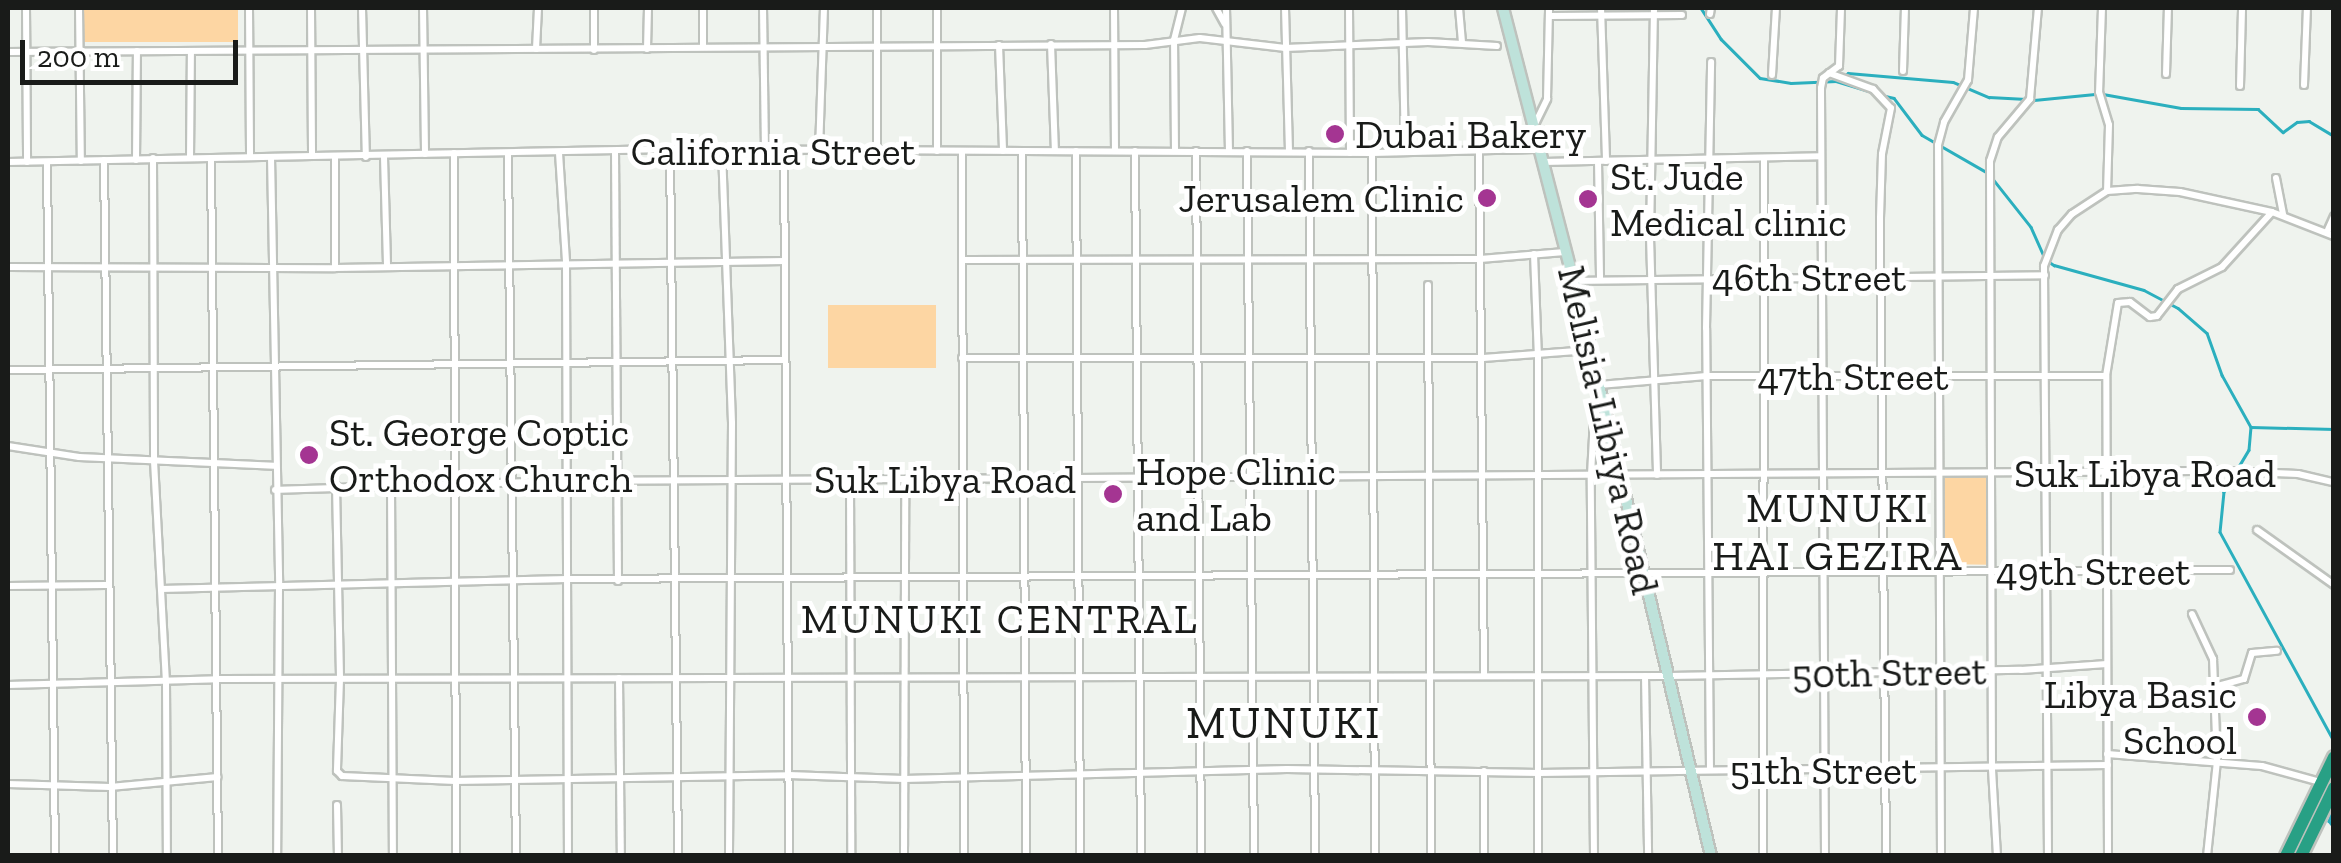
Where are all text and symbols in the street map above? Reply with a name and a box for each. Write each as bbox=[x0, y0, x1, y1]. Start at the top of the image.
scale bar bbox=[25, 20, 242, 82]
text: 200 m bbox=[37, 39, 120, 75]
place label: Dubai Bakery bbox=[1355, 110, 1586, 158]
marker: Dubai Bakery bbox=[1324, 123, 1346, 145]
street label: California Street bbox=[631, 127, 915, 175]
place label: St. Jude Medical clinic bbox=[1610, 152, 1847, 246]
place label: Jerusalem Clinic bbox=[1179, 174, 1464, 222]
marker: Jerusalem Clinic bbox=[1474, 185, 1500, 211]
marker: St. Jude Medical clinic bbox=[1575, 186, 1601, 212]
street label: 46th Street bbox=[1712, 253, 1906, 301]
street label: Melisia-Libiya Road bbox=[1548, 261, 1670, 599]
street label: 47th Street bbox=[1757, 352, 1949, 400]
place label: St. George Coptic Orthodox Church bbox=[329, 408, 632, 502]
marker: St. George Coptic Orthodox Church bbox=[298, 444, 320, 466]
place label: Hope Clinic and Lab bbox=[1136, 447, 1336, 541]
street label: Suk Libya Road bbox=[2014, 449, 2276, 497]
street label: Suk Libya Road bbox=[814, 455, 1076, 503]
marker: Hope Clinic and Lab bbox=[1100, 481, 1126, 507]
district label: MUNUKI HAI GEZIRA bbox=[1712, 483, 1964, 582]
street label: 49th Street bbox=[1996, 547, 2190, 595]
district label: MUNUKI CENTRAL bbox=[801, 594, 1199, 644]
street label: 50th Street bbox=[1791, 646, 1987, 698]
place label: Libya Basic School bbox=[2044, 670, 2237, 764]
district label: MUNUKI bbox=[1186, 697, 1382, 751]
marker: Libya Basic School bbox=[2246, 706, 2268, 728]
street label: 51th Street bbox=[1729, 746, 1917, 794]

